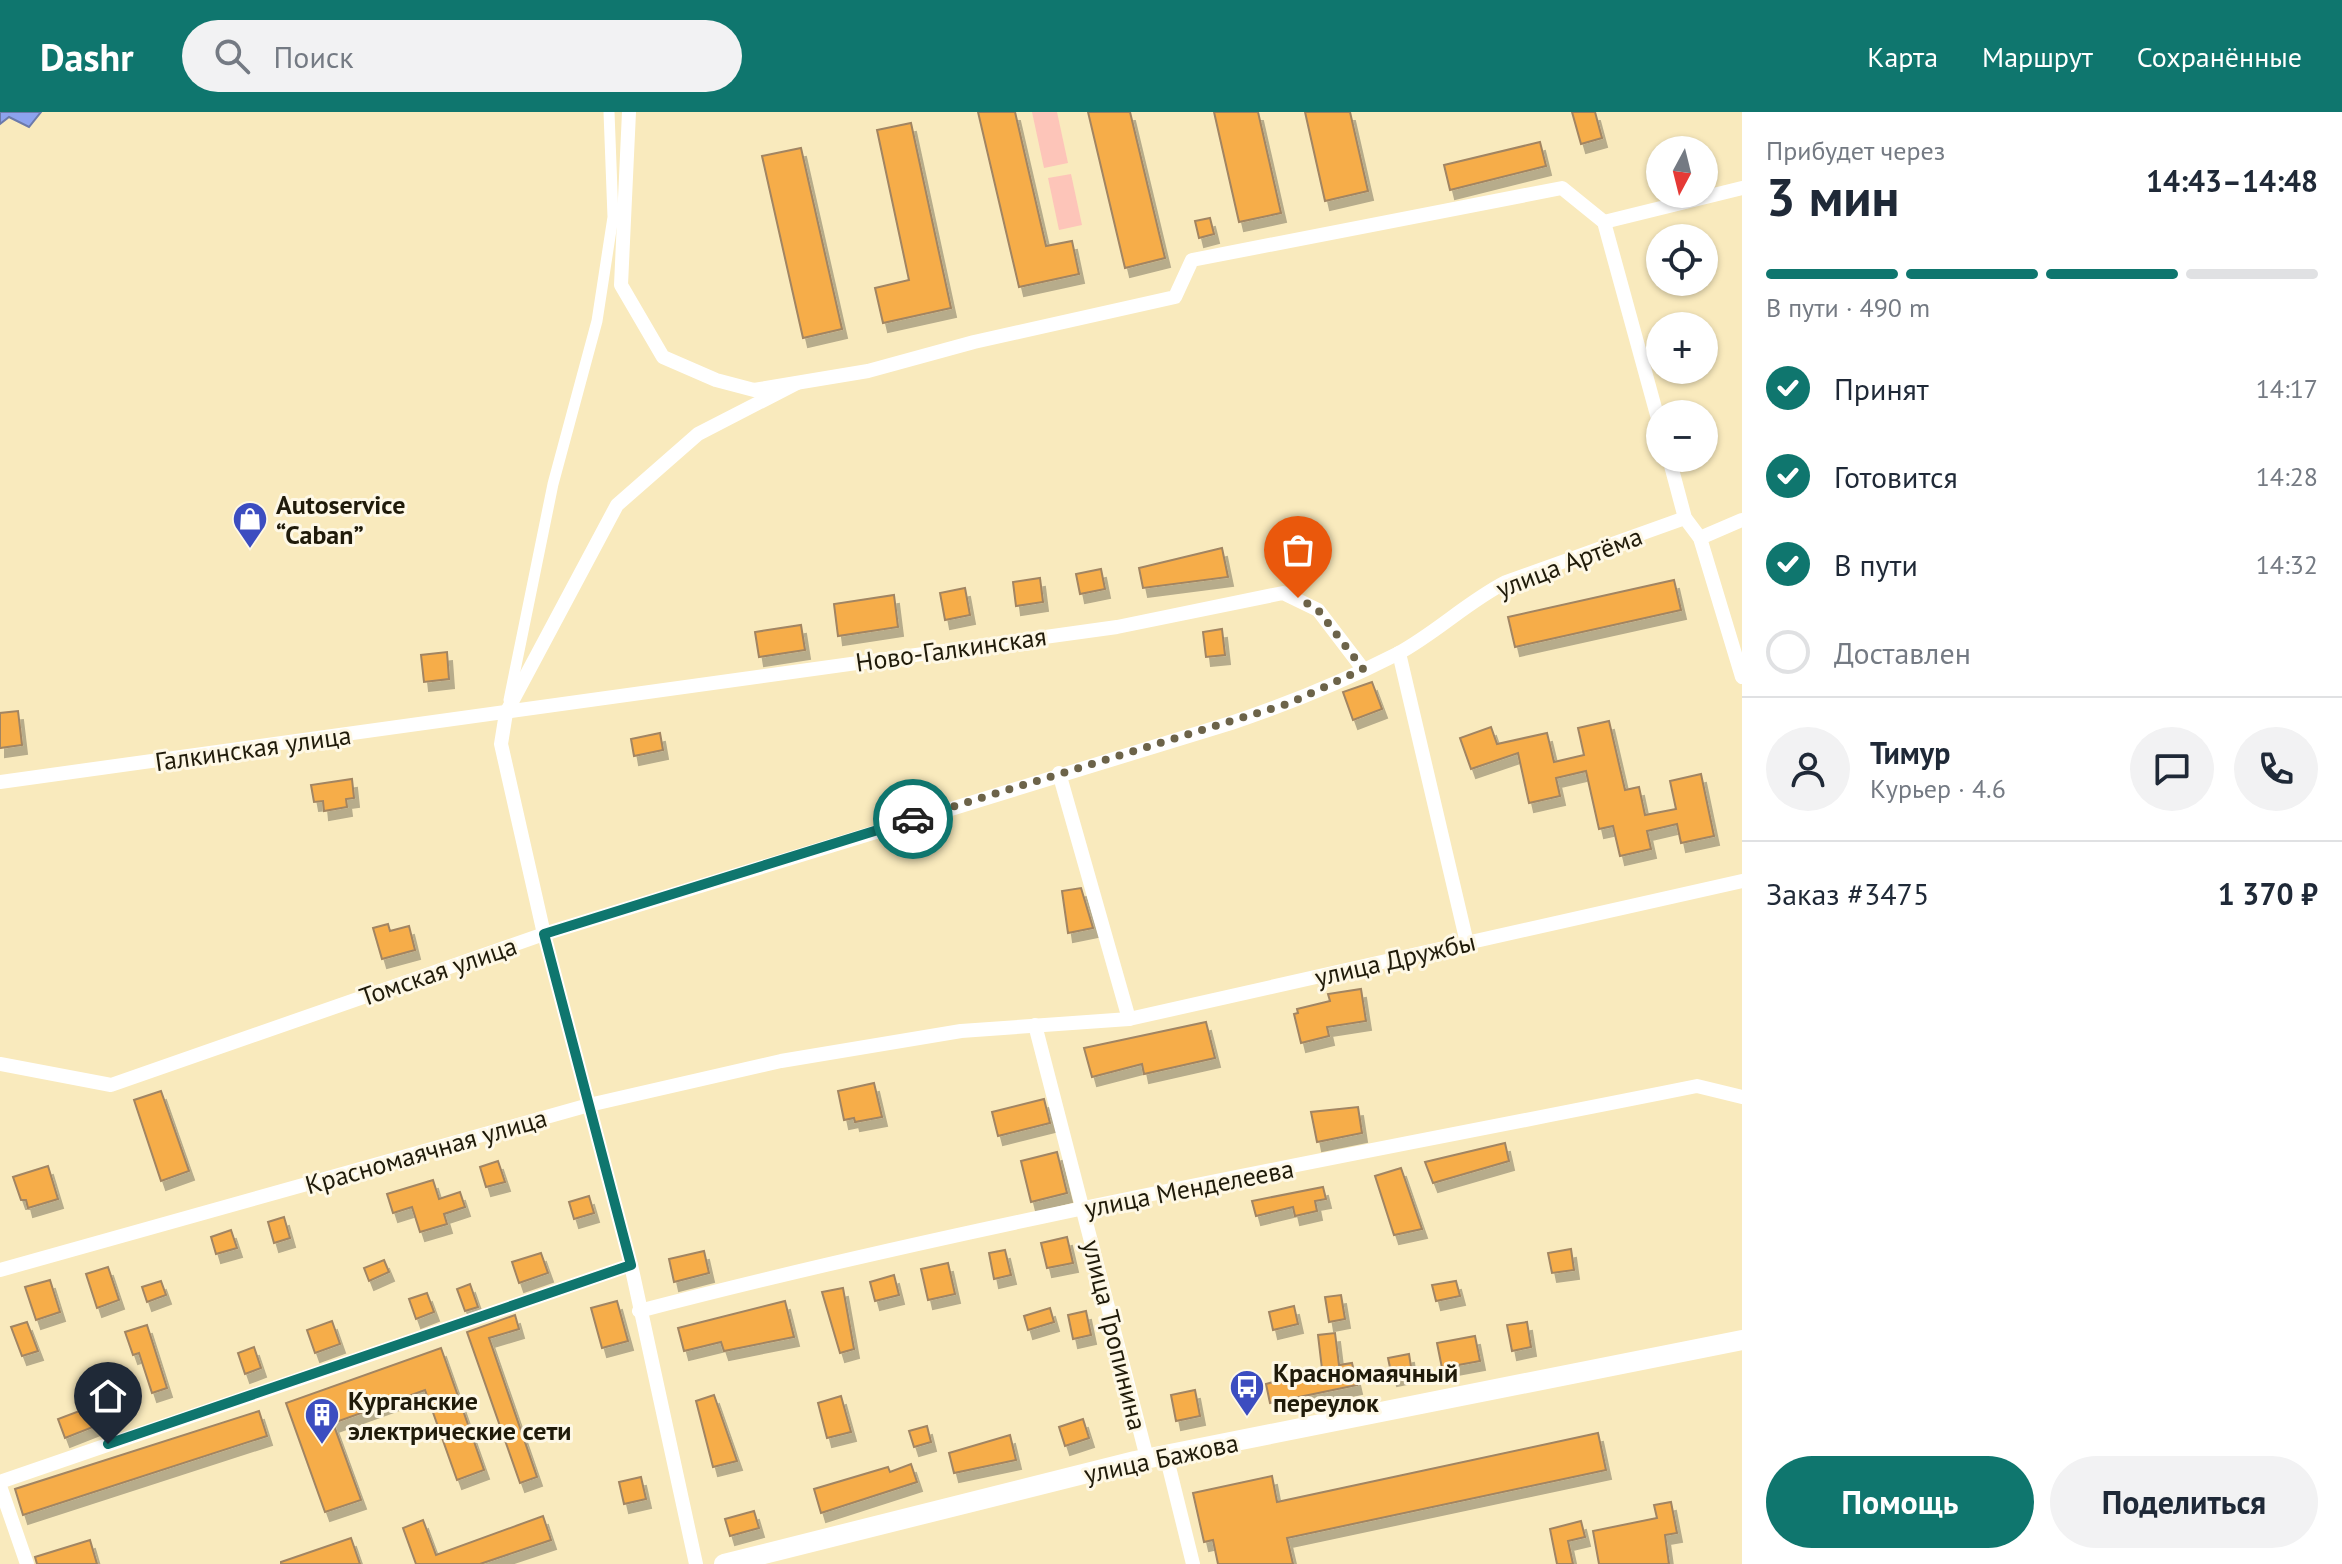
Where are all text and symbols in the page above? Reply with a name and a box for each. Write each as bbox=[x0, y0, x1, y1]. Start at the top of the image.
search box bbox=[182, 20, 742, 92]
text: Dashr bbox=[40, 32, 134, 81]
icon: search bbox=[210, 34, 254, 78]
text: Поиск bbox=[274, 37, 354, 76]
text: Карта bbox=[1867, 38, 1938, 75]
text: Маршрут bbox=[1982, 38, 2093, 75]
text: Сохранённые bbox=[2137, 38, 2302, 75]
text: Прибудет через bbox=[1766, 134, 1945, 167]
north arrow bbox=[1646, 136, 1718, 208]
map controls bbox=[1646, 136, 1718, 472]
text: 14:43–14:48 bbox=[2146, 161, 2318, 200]
text: 3 мин bbox=[1766, 163, 1900, 230]
button: locate bbox=[1646, 224, 1718, 296]
text: В пути · 490 m bbox=[1766, 291, 1930, 324]
button: + bbox=[1646, 312, 1718, 384]
icon: check bbox=[1766, 366, 1810, 410]
text: Принят bbox=[1834, 369, 1929, 408]
text: 14:17 bbox=[2256, 372, 2318, 405]
button: − bbox=[1646, 400, 1718, 472]
icon: check bbox=[1766, 454, 1810, 498]
text: Готовится bbox=[1834, 457, 1958, 496]
text: 14:28 bbox=[2256, 460, 2318, 493]
place label: Autoservice “Caban” bbox=[276, 488, 405, 551]
shop icon: Autoservice “Caban” bbox=[231, 500, 269, 550]
pin bbox=[1264, 516, 1332, 598]
street label: улица Артёма bbox=[1491, 519, 1647, 605]
icon: bag bbox=[1276, 528, 1320, 572]
icon: check bbox=[1766, 542, 1810, 586]
text: В пути bbox=[1834, 545, 1918, 584]
text: 14:32 bbox=[2256, 548, 2318, 581]
street label: Ново-Галкинская bbox=[853, 619, 1049, 679]
text: Доставлен bbox=[1834, 633, 1971, 672]
street label: Галкинская улица bbox=[153, 718, 353, 778]
button: person bbox=[1766, 727, 1850, 811]
button: chat bbox=[2130, 727, 2214, 811]
button: phone bbox=[2234, 727, 2318, 811]
text: Тимур bbox=[1870, 733, 1950, 772]
text: Курьер · 4.6 bbox=[1870, 772, 2006, 805]
courier bbox=[873, 779, 953, 859]
icon: car bbox=[891, 797, 935, 841]
text: Заказ #3475 bbox=[1766, 874, 1929, 913]
text: 1 370 ₽ bbox=[2218, 874, 2318, 913]
street label: улица Дружбы bbox=[1311, 924, 1479, 994]
street label: Томская улица bbox=[355, 929, 521, 1013]
street label: Красномаячная улица bbox=[301, 1101, 551, 1201]
street label: улица Менделеева bbox=[1081, 1152, 1297, 1224]
street label: улица Тропинина bbox=[1075, 1236, 1155, 1434]
place label: Красномаячный переулок bbox=[1273, 1356, 1458, 1419]
pin bbox=[74, 1362, 142, 1444]
bus stop icon: Красномаячный переулок bbox=[1228, 1368, 1266, 1418]
icon: home bbox=[86, 1374, 130, 1418]
place label: Курганские электрические сети bbox=[348, 1384, 572, 1447]
building icon: Курганские электрические сети bbox=[303, 1396, 341, 1446]
street label: улица Бажова bbox=[1081, 1426, 1241, 1490]
button: Помощь bbox=[1766, 1456, 2034, 1548]
button: Поделиться bbox=[2050, 1456, 2318, 1548]

